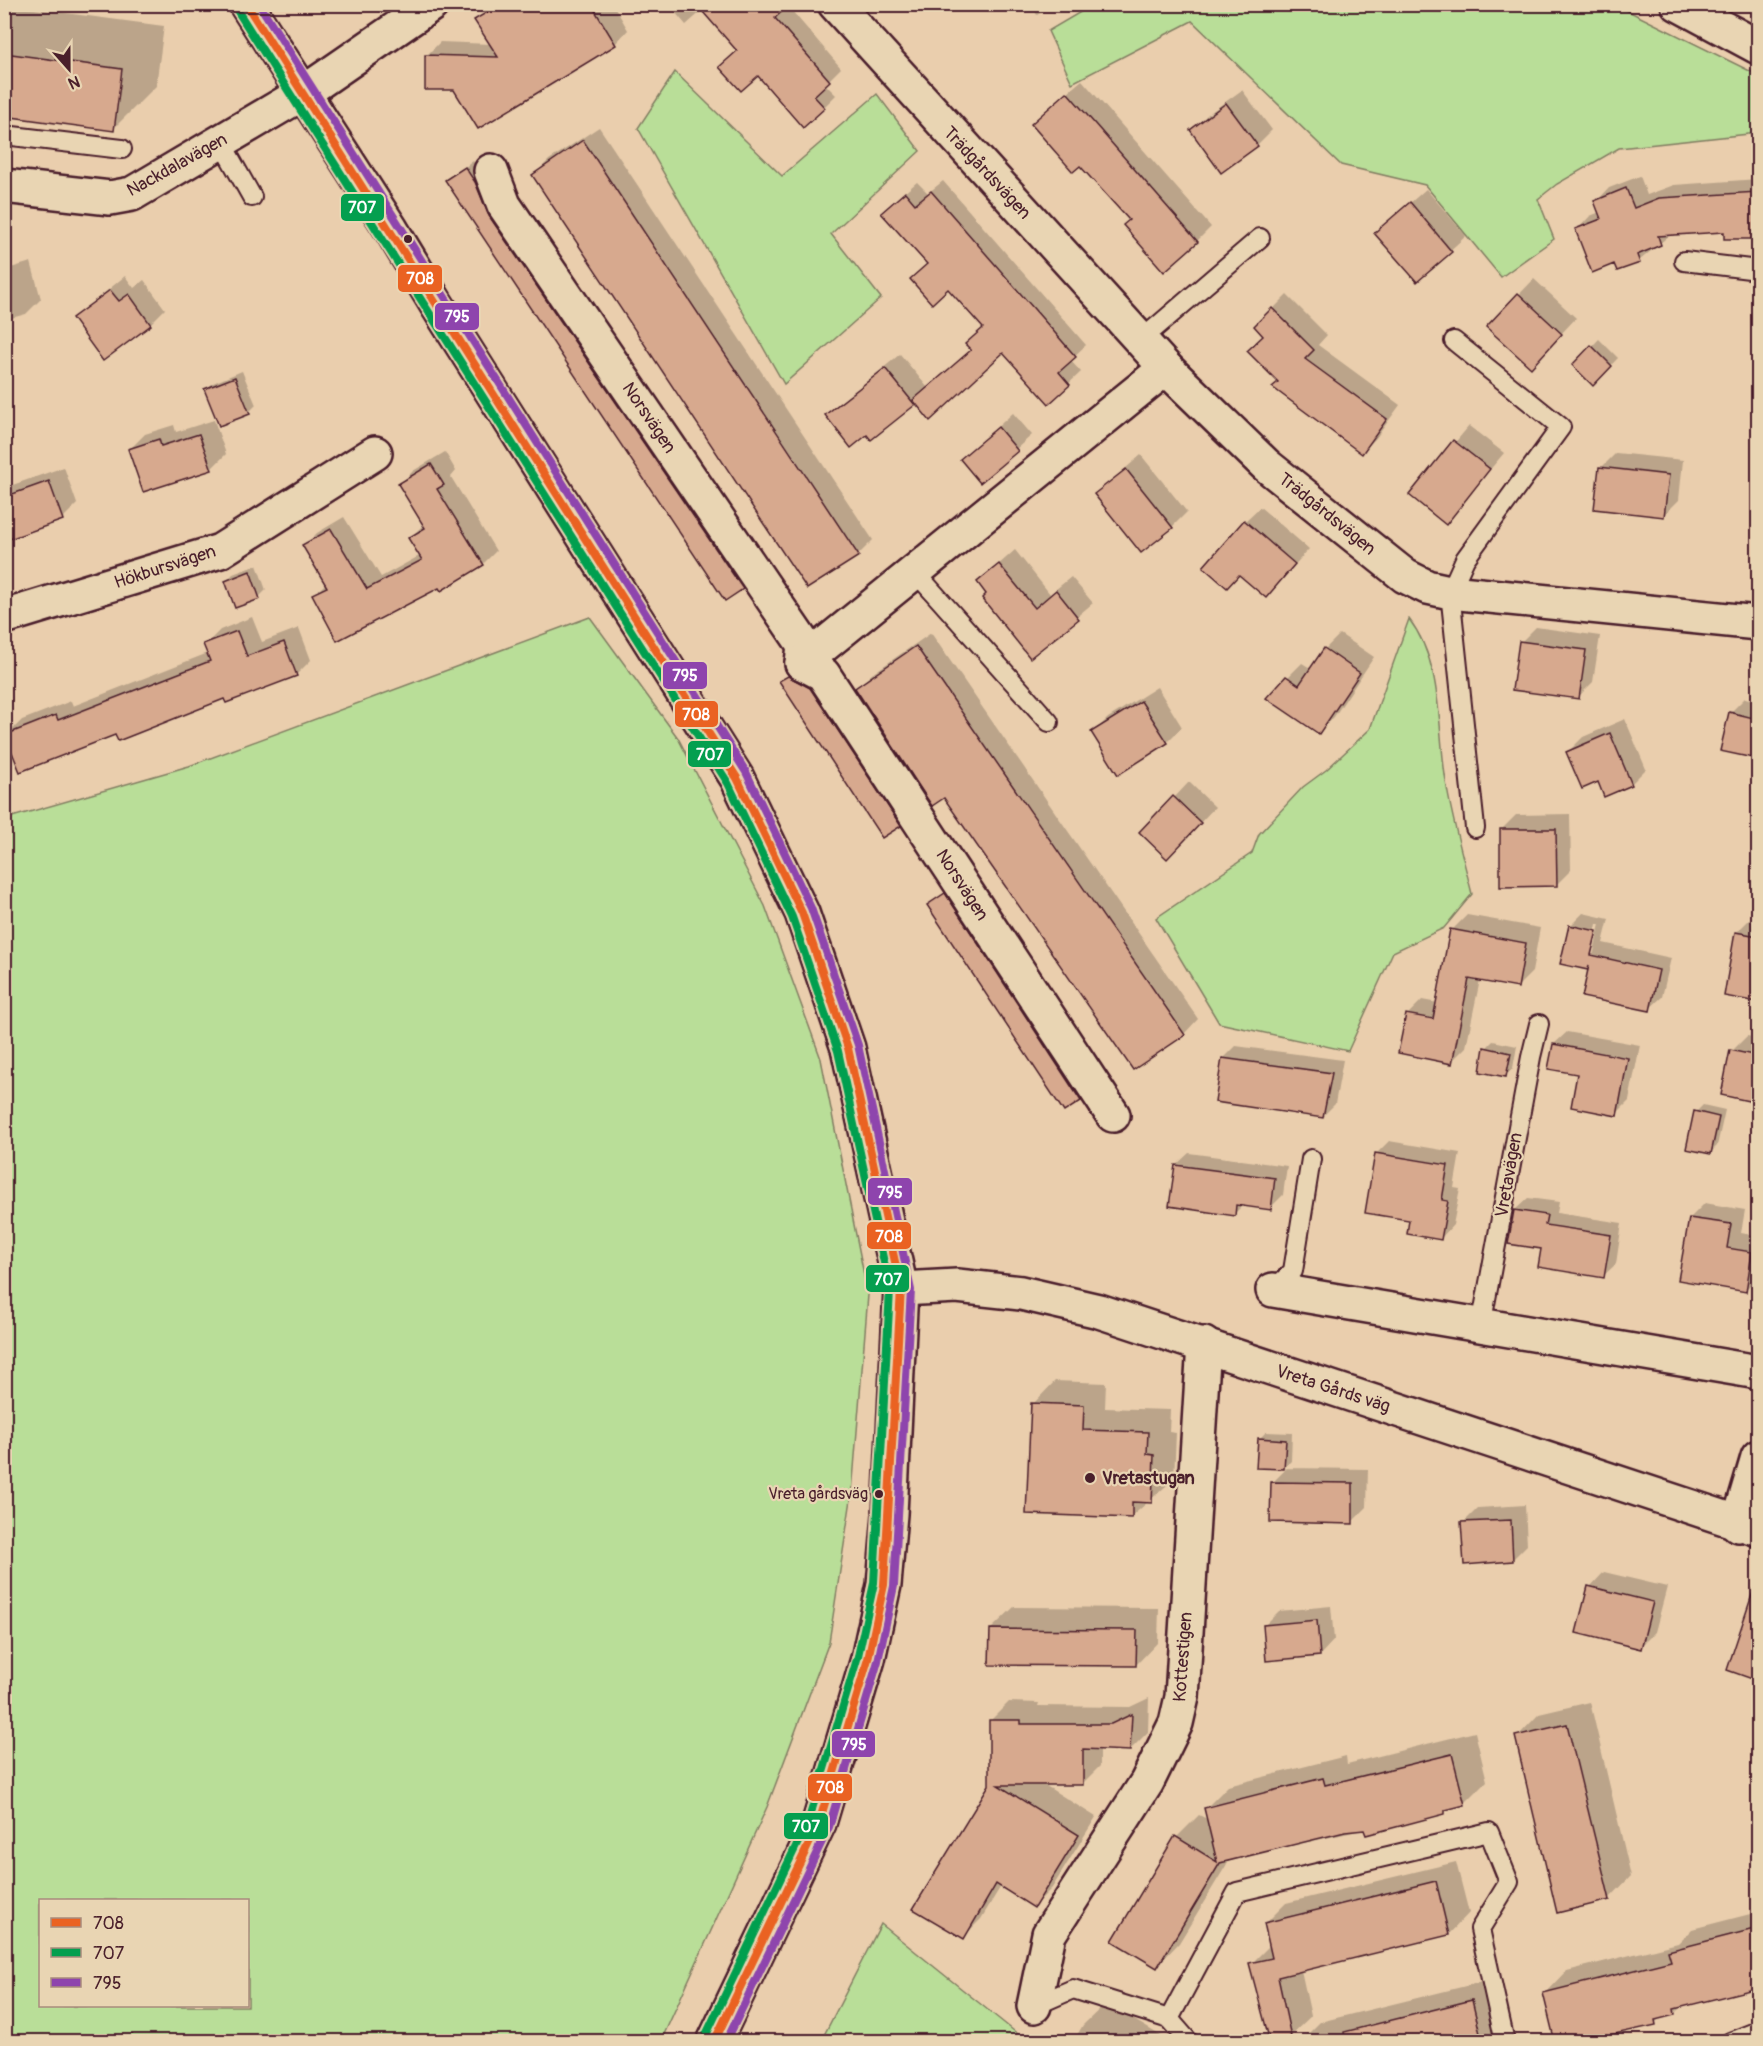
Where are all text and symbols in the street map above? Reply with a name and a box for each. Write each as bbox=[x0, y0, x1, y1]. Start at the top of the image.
north arrow bbox=[39, 39, 99, 99]
text: N bbox=[65, 71, 83, 93]
street label: Trädgårdsvägen bbox=[938, 122, 1036, 224]
street label: Nackdalavägen bbox=[123, 128, 231, 202]
line badge: 707 bbox=[340, 193, 385, 222]
text: 707 bbox=[348, 198, 376, 218]
unlabelled marker bbox=[402, 233, 414, 245]
line badge: 708 bbox=[397, 264, 443, 293]
text: 708 bbox=[406, 269, 434, 289]
line badge: 795 bbox=[434, 302, 480, 331]
text: 795 bbox=[444, 307, 470, 327]
street label: Norsvägen bbox=[617, 378, 681, 458]
street label: Trädgårdsvägen bbox=[1274, 468, 1380, 560]
street label: Hökbursvägen bbox=[111, 540, 219, 594]
line badge: 795 bbox=[662, 661, 708, 690]
text: 795 bbox=[672, 666, 698, 686]
line badge: 708 bbox=[674, 700, 719, 728]
text: 708 bbox=[682, 705, 710, 725]
line badge: 707 bbox=[687, 740, 732, 768]
text: 707 bbox=[696, 745, 724, 765]
street label: Norsvägen bbox=[930, 845, 994, 925]
street label: Vretavägen bbox=[1490, 1131, 1528, 1219]
line badge: 795 bbox=[867, 1177, 913, 1206]
text: 795 bbox=[877, 1183, 903, 1203]
line badge: 708 bbox=[866, 1221, 912, 1250]
text: 708 bbox=[875, 1227, 903, 1247]
line badge: 707 bbox=[865, 1264, 910, 1293]
text: 707 bbox=[874, 1270, 902, 1290]
street label: Vreta Gårds väg bbox=[1273, 1360, 1393, 1418]
place label: Vretastugan bbox=[1102, 1467, 1195, 1490]
marker: Vretastugan bbox=[1083, 1471, 1097, 1485]
place label: Vreta gårdsväg bbox=[768, 1484, 868, 1504]
marker: Vreta gårdsväg bbox=[873, 1488, 885, 1500]
street label: Kottestigen bbox=[1168, 1611, 1198, 1703]
line badge: 795 bbox=[831, 1730, 876, 1758]
text: 795 bbox=[841, 1735, 867, 1755]
line badge: 708 bbox=[807, 1773, 853, 1802]
text: 708 bbox=[816, 1778, 844, 1798]
line badge: 707 bbox=[783, 1812, 829, 1840]
text: 707 bbox=[792, 1817, 820, 1837]
legend bbox=[39, 1899, 249, 2007]
text: 708 bbox=[93, 1912, 124, 1935]
text: 707 bbox=[93, 1942, 125, 1965]
text: 795 bbox=[93, 1972, 122, 1995]

